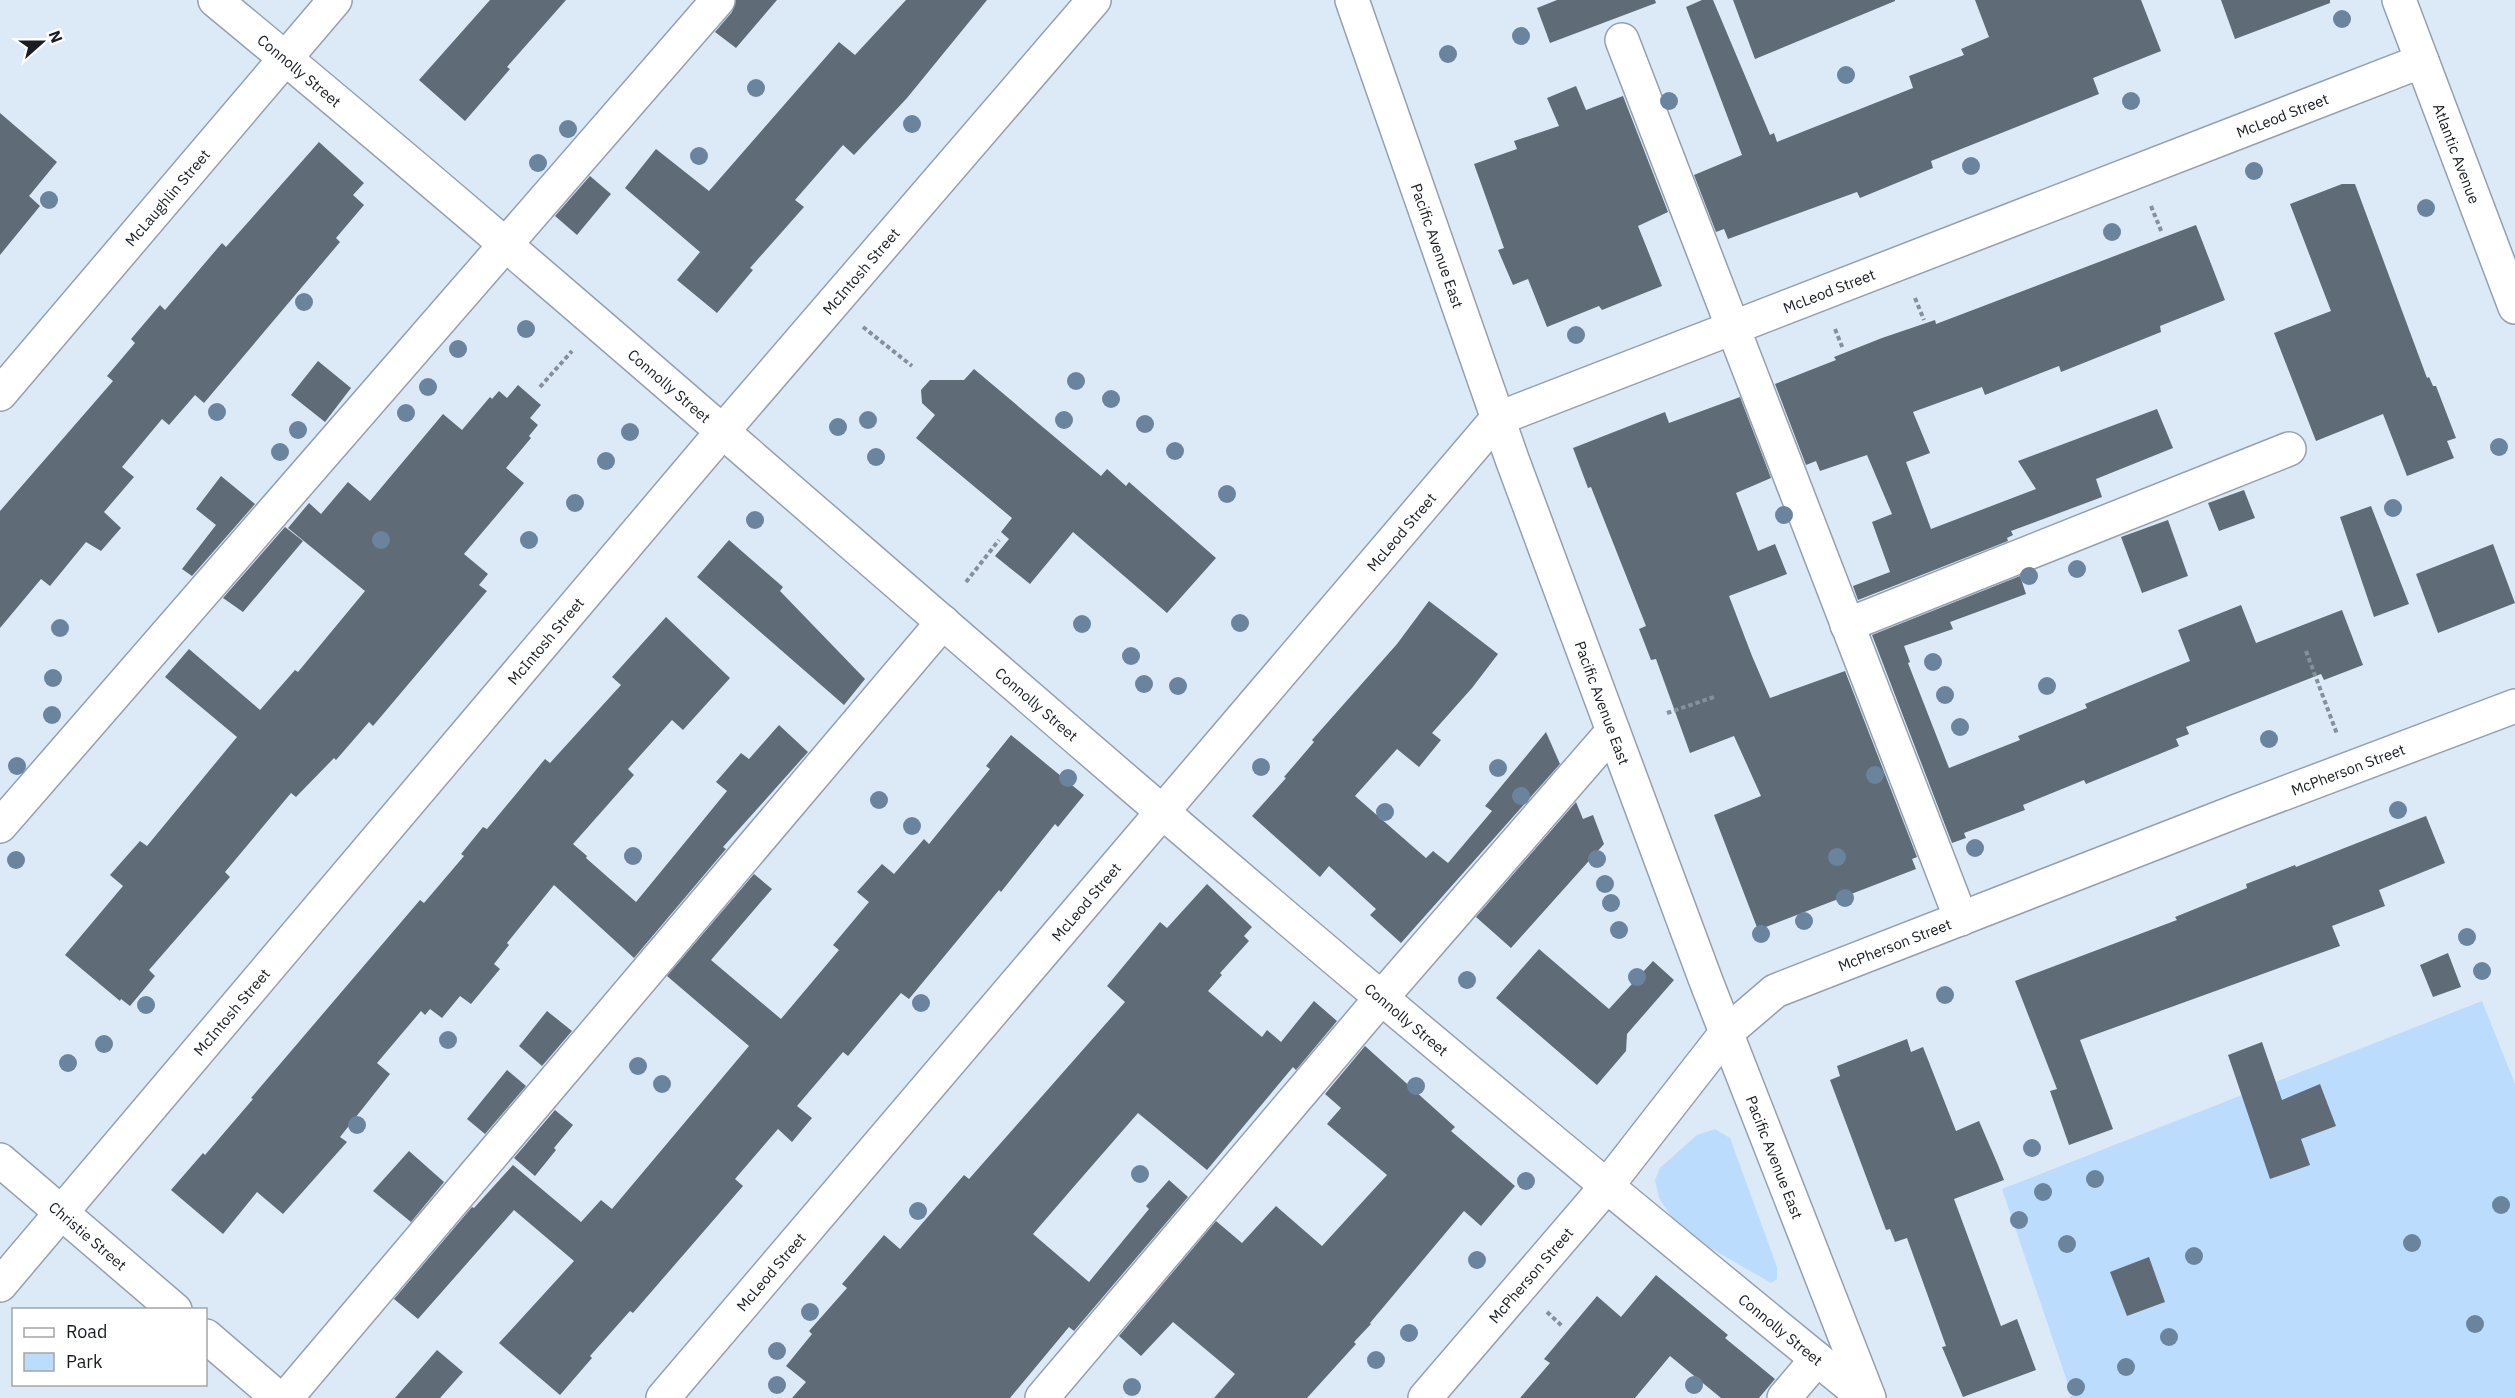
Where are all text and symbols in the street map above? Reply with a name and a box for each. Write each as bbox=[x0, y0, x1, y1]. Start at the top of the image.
north arrow bbox=[12, 12, 72, 72]
text: N bbox=[45, 28, 67, 46]
street label: Connolly Street bbox=[254, 30, 345, 111]
street label: McLeod Street bbox=[2233, 89, 2331, 142]
street label: Atlantic Avenue bbox=[2429, 101, 2485, 206]
street label: McLaughlin Street bbox=[121, 145, 214, 250]
street label: Pacific Avenue East bbox=[1407, 181, 1468, 310]
street label: McIntosh Street bbox=[818, 224, 903, 318]
street label: McLeod Street bbox=[1780, 264, 1878, 317]
street label: Connolly Street bbox=[624, 345, 715, 427]
street label: McLeod Street bbox=[1362, 489, 1440, 575]
street label: McIntosh Street bbox=[503, 593, 588, 688]
street label: Pacific Avenue East bbox=[1571, 638, 1634, 767]
street label: Connolly Street bbox=[991, 663, 1082, 745]
street label: McPherson Street bbox=[2288, 739, 2407, 799]
street label: McLeod Street bbox=[1047, 859, 1125, 945]
street label: McPherson Street bbox=[1835, 914, 1954, 975]
street label: McIntosh Street bbox=[189, 964, 274, 1059]
street label: Connolly Street bbox=[1361, 979, 1452, 1060]
street label: Pacific Avenue East bbox=[1742, 1093, 1807, 1221]
street label: Christie Street bbox=[45, 1197, 131, 1274]
street label: McPherson Street bbox=[1484, 1223, 1577, 1327]
street label: McLeod Street bbox=[732, 1228, 809, 1315]
street label: Connolly Street bbox=[1735, 1289, 1827, 1369]
legend bbox=[12, 1308, 207, 1386]
text: Road bbox=[66, 1320, 107, 1343]
text: Park bbox=[66, 1350, 103, 1373]

